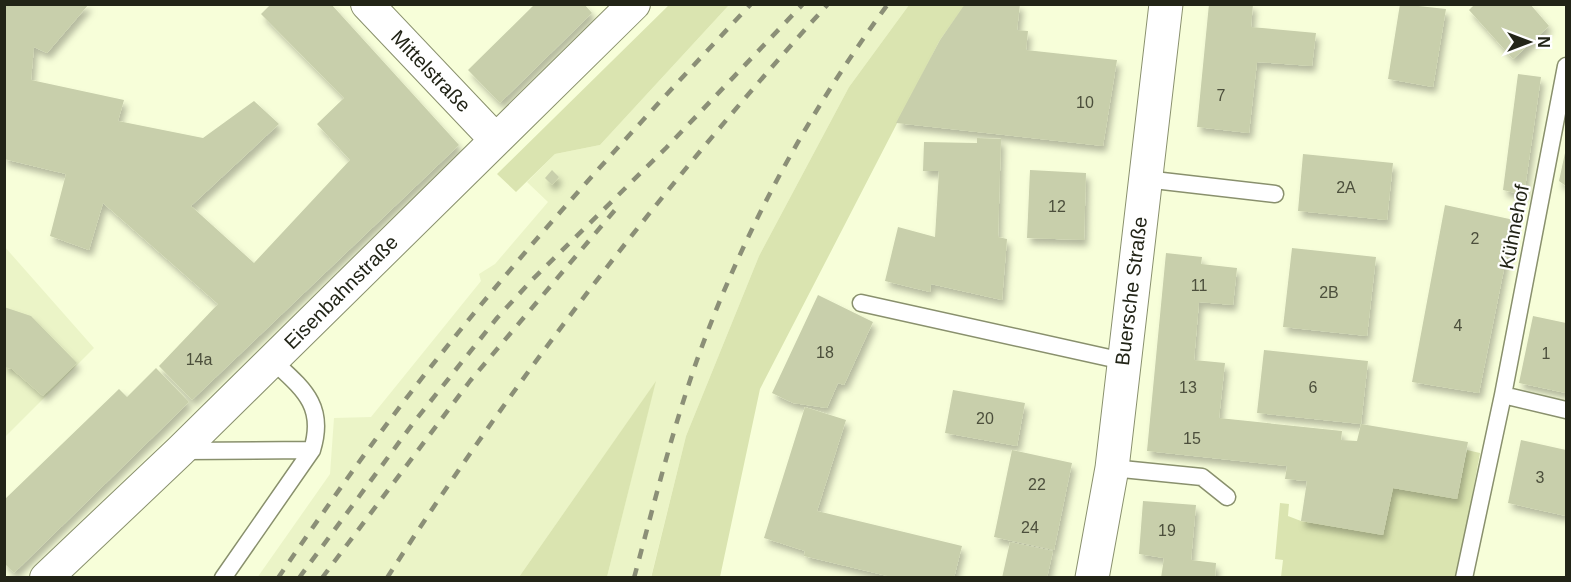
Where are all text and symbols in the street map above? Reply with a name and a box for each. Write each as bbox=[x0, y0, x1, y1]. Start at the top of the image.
north arrow bbox=[1499, 12, 1559, 72]
street label: Mittelstraße bbox=[387, 26, 475, 116]
text: N bbox=[1535, 36, 1552, 48]
house number: 7 bbox=[1217, 87, 1226, 104]
house number: 10 bbox=[1076, 94, 1094, 111]
house number: 2A bbox=[1336, 179, 1356, 196]
street label: Kühnehof bbox=[1495, 182, 1533, 271]
house number: 12 bbox=[1048, 198, 1066, 215]
street label: Buersche Straße bbox=[1111, 215, 1151, 367]
house number: 2 bbox=[1471, 230, 1480, 247]
street label: Eisenbahnstraße bbox=[280, 231, 402, 353]
house number: 11 bbox=[1191, 277, 1207, 294]
house number: 2B bbox=[1319, 284, 1339, 301]
house number: 4 bbox=[1454, 317, 1463, 334]
house number: 18 bbox=[816, 344, 834, 361]
house number: 1 bbox=[1542, 345, 1551, 362]
house number: 14a bbox=[186, 351, 212, 368]
house number: 13 bbox=[1179, 379, 1197, 396]
house number: 6 bbox=[1309, 379, 1318, 396]
house number: 20 bbox=[976, 410, 994, 427]
house number: 15 bbox=[1183, 430, 1201, 447]
house number: 3 bbox=[1536, 469, 1545, 486]
house number: 22 bbox=[1028, 476, 1046, 493]
house number: 24 bbox=[1021, 519, 1039, 536]
house number: 19 bbox=[1158, 522, 1176, 539]

